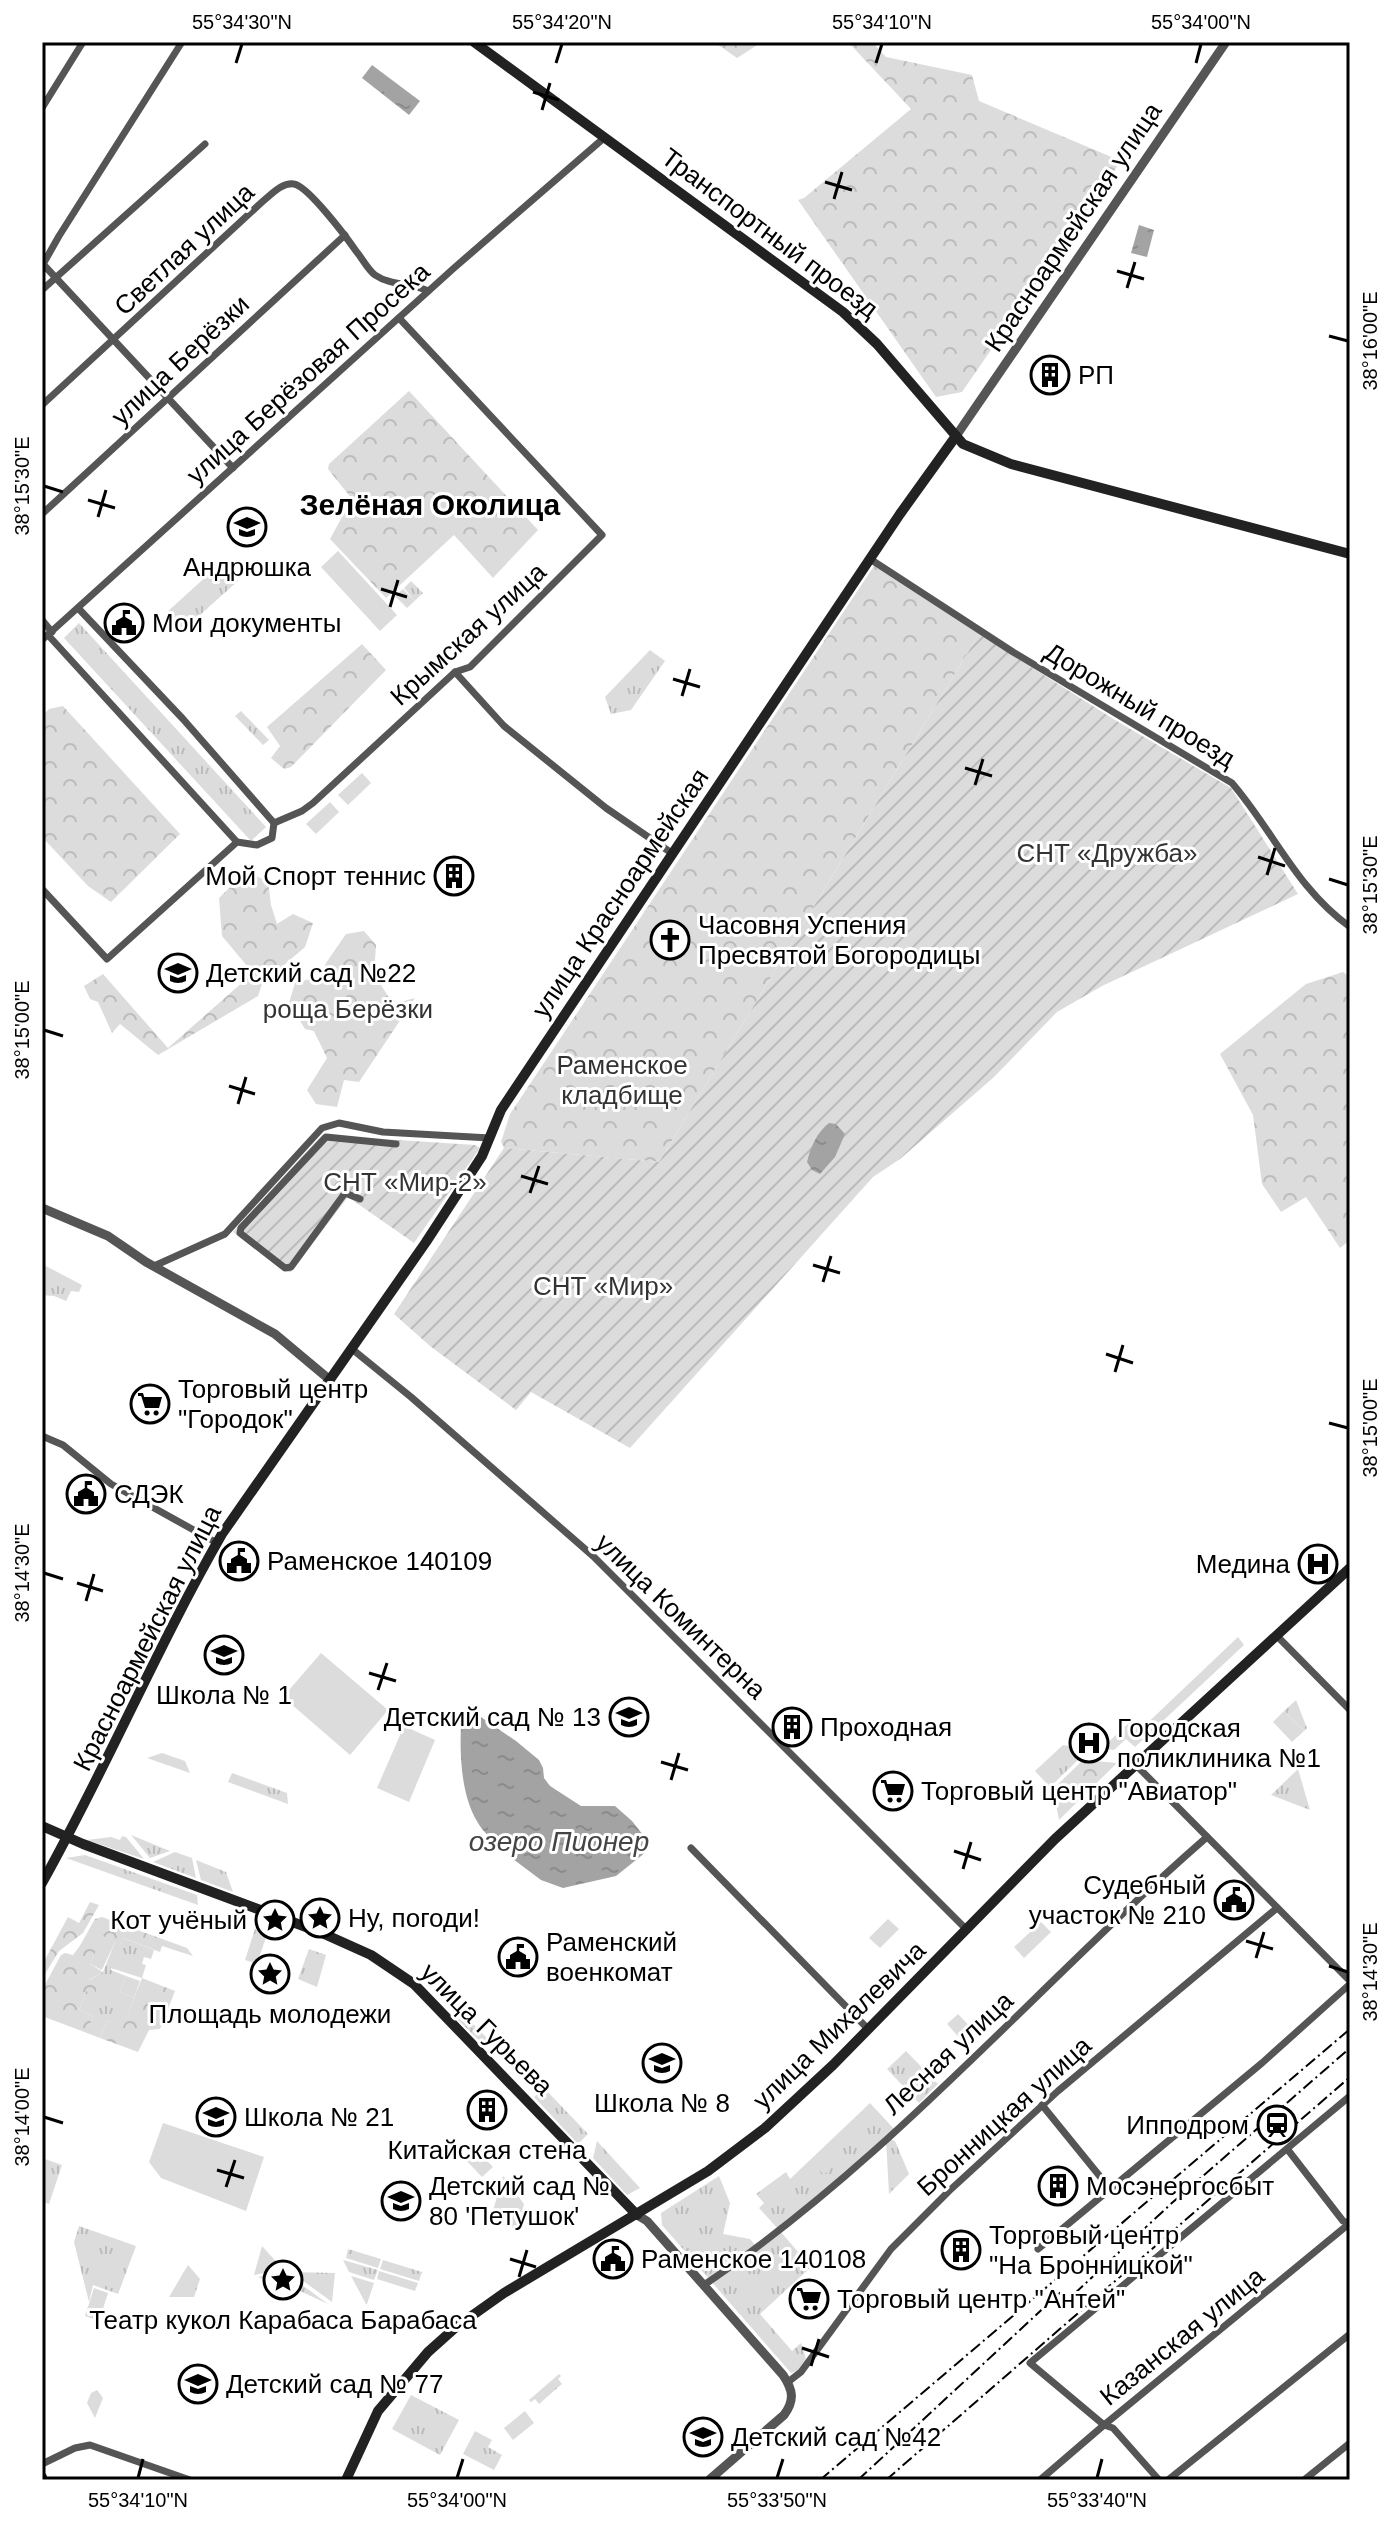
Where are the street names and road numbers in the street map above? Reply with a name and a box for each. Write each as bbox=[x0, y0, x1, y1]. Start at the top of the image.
street label: Красноармейская улица bbox=[978, 96, 1168, 357]
street label: Транспортный проезд bbox=[656, 142, 884, 324]
street label: Светлая улица bbox=[108, 176, 260, 321]
street label: улица Берёзовая Просека bbox=[181, 256, 436, 490]
street label: улица Берёзки bbox=[105, 289, 255, 431]
street label: Крымская улица bbox=[384, 556, 552, 712]
street label: Дорожный проезд bbox=[1039, 636, 1241, 774]
street label: улица Красноармейская bbox=[525, 763, 715, 1023]
street label: Красноармейская улица bbox=[67, 1500, 227, 1776]
street label: улица Коминтерна bbox=[590, 1527, 773, 1705]
street label: улица Михалевича bbox=[747, 1935, 932, 2115]
street label: улица Гурьева bbox=[415, 1957, 560, 2102]
street label: Лесная улица bbox=[877, 1985, 1019, 2121]
street label: Бронницкая улица bbox=[911, 2030, 1097, 2202]
street label: Казанская улица bbox=[1094, 2260, 1270, 2411]

